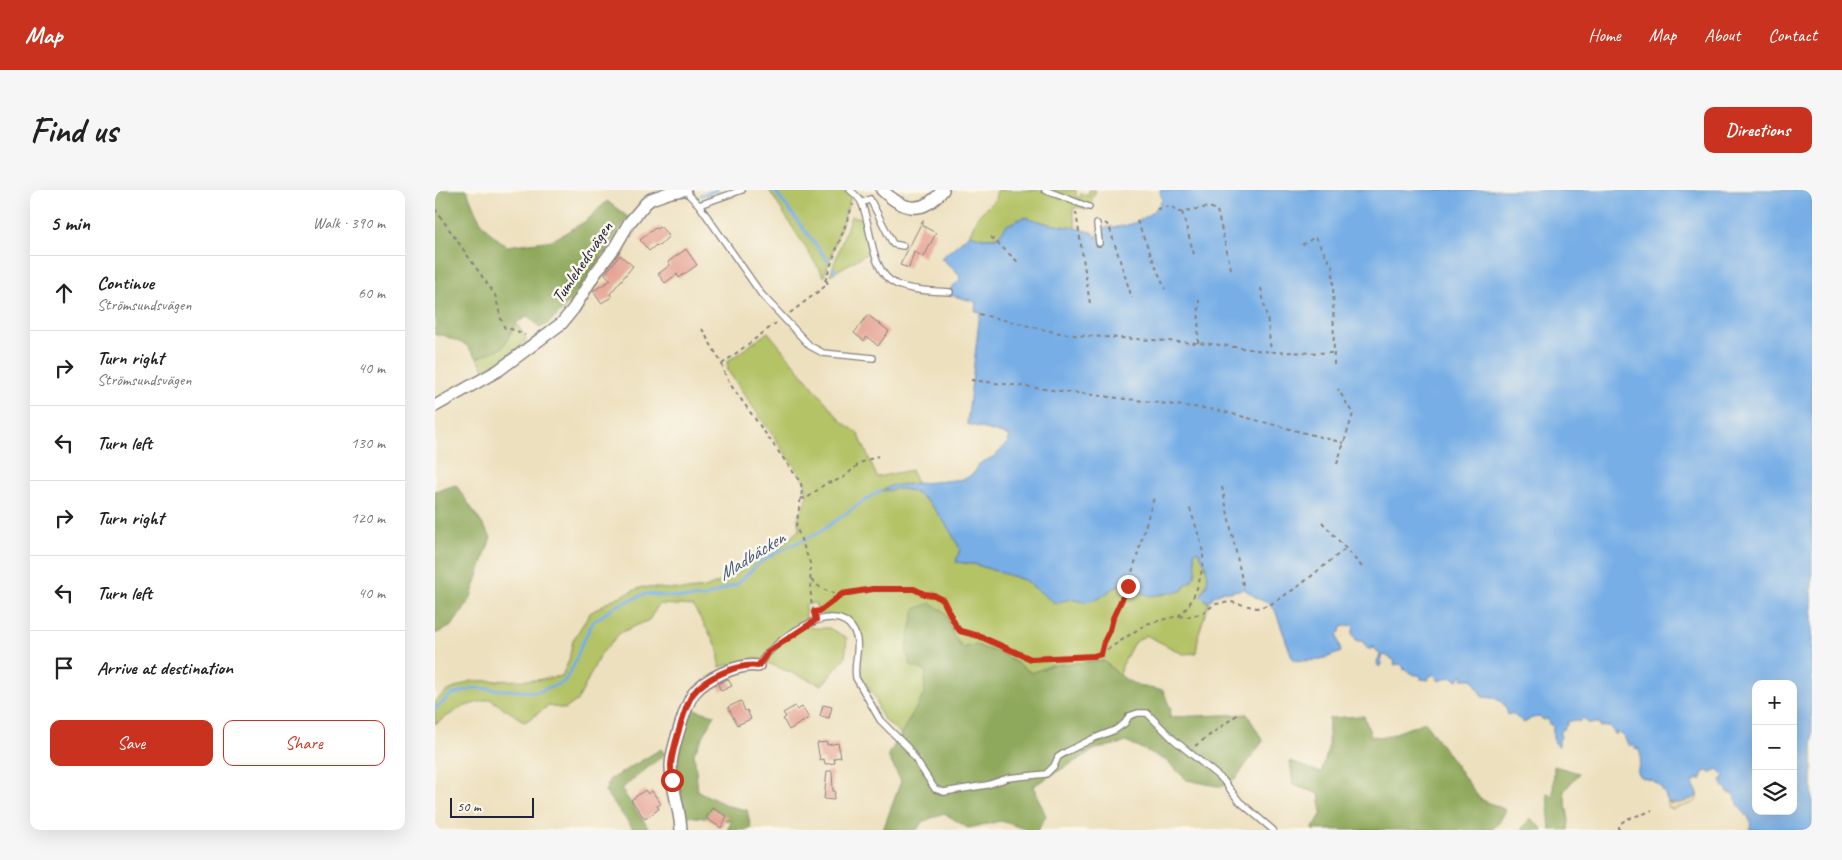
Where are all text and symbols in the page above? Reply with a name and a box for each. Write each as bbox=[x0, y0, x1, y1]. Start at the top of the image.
text: Map bbox=[25, 20, 62, 50]
text: Home bbox=[1588, 24, 1621, 46]
text: Map bbox=[1649, 24, 1676, 46]
text: About bbox=[1704, 24, 1740, 46]
text: Contact bbox=[1768, 24, 1817, 46]
button: Directions bbox=[1704, 107, 1812, 153]
text: Find us bbox=[30, 108, 117, 153]
text: 5 min bbox=[50, 210, 90, 236]
text: Walk · 390 m bbox=[313, 213, 385, 233]
street label: Tumlehedsvägen bbox=[547, 216, 618, 307]
text: Continue bbox=[97, 271, 154, 295]
icon: ahead bbox=[50, 279, 78, 307]
text: 60 m bbox=[358, 283, 385, 303]
text: Strömsundsvägen bbox=[97, 295, 191, 315]
text: Turn right bbox=[97, 346, 164, 370]
icon: right bbox=[50, 354, 78, 382]
text: 40 m bbox=[358, 358, 385, 378]
text: Strömsundsvägen bbox=[97, 370, 191, 390]
icon: left bbox=[50, 429, 78, 457]
text: Turn left bbox=[97, 431, 152, 455]
text: 130 m bbox=[351, 433, 385, 453]
icon: right bbox=[50, 504, 78, 532]
text: Turn right bbox=[97, 506, 164, 530]
text: 120 m bbox=[351, 508, 385, 528]
water label: Madbäcken bbox=[714, 525, 792, 586]
route end bbox=[1117, 575, 1140, 598]
icon: left bbox=[50, 579, 78, 607]
text: Turn left bbox=[97, 581, 152, 605]
text: 40 m bbox=[358, 583, 385, 603]
icon: arrive bbox=[50, 654, 78, 682]
text: Arrive at destination bbox=[97, 656, 233, 680]
map controls bbox=[1752, 680, 1797, 815]
button: + bbox=[1752, 680, 1797, 725]
button: Save bbox=[50, 720, 213, 766]
button: Share bbox=[223, 720, 385, 766]
button: − bbox=[1752, 725, 1797, 770]
route start bbox=[661, 769, 684, 792]
button: layers bbox=[1752, 770, 1797, 815]
scale bar bbox=[450, 795, 534, 818]
text: 50 m bbox=[457, 798, 481, 815]

